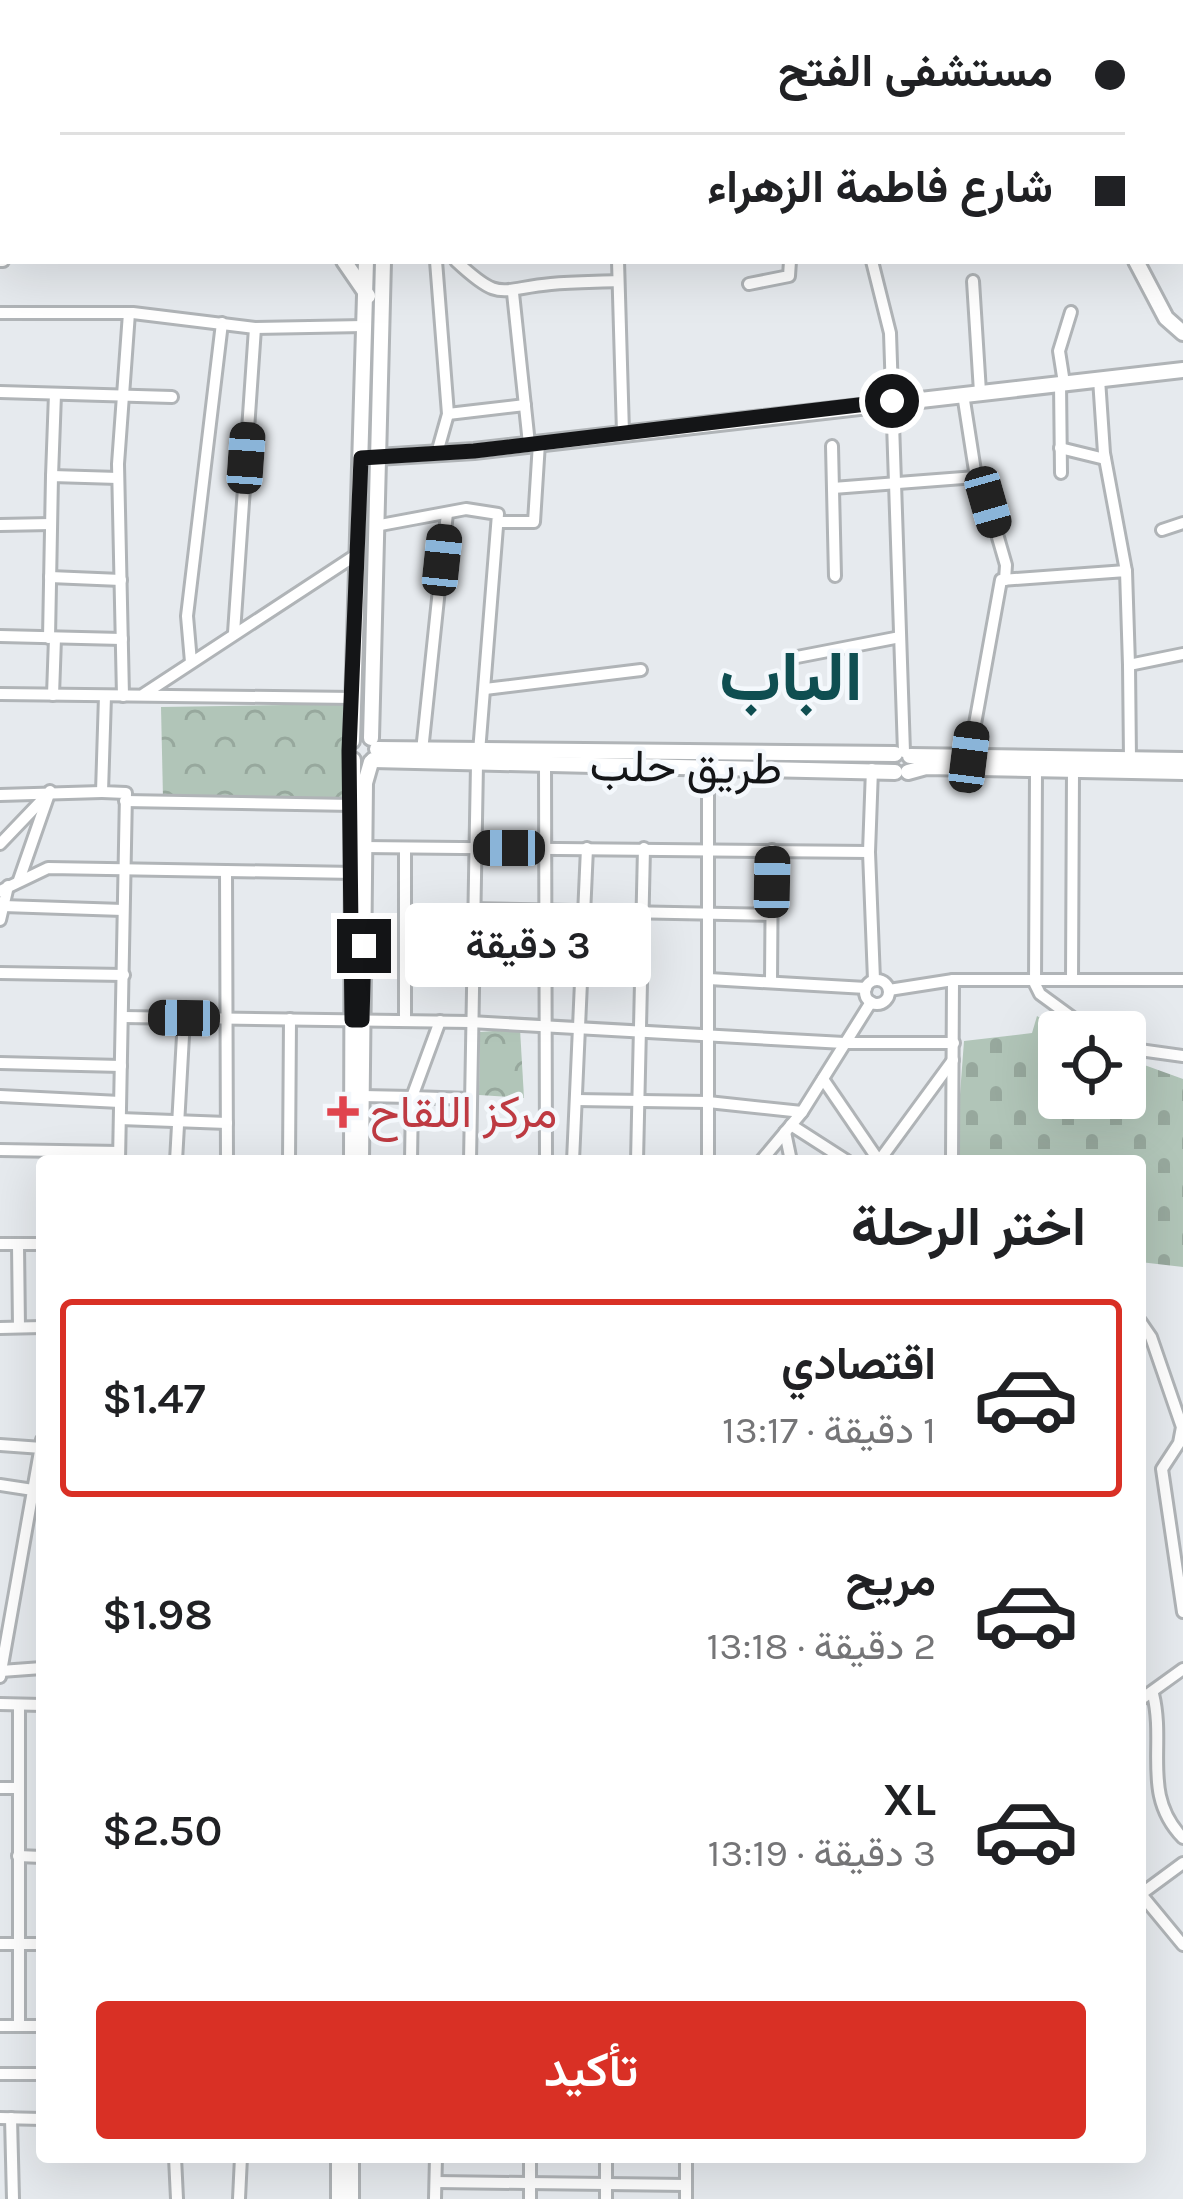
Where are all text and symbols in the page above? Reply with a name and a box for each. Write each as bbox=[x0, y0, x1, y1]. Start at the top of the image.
text: مستشفى الفتح bbox=[778, 45, 1053, 97]
text: شارع فاطمة الزهراء bbox=[707, 161, 1053, 213]
route start bbox=[865, 374, 919, 428]
car bbox=[226, 421, 266, 495]
car bbox=[961, 462, 1015, 542]
car bbox=[420, 522, 464, 598]
district label: الباب bbox=[719, 637, 863, 717]
car bbox=[947, 719, 991, 795]
street label: طريق حلب bbox=[589, 739, 783, 796]
car bbox=[473, 830, 545, 866]
car bbox=[753, 846, 791, 918]
callout: 3 دقيقة bbox=[406, 904, 652, 988]
route end bbox=[337, 919, 391, 973]
text: 3 دقيقة bbox=[465, 922, 591, 968]
car bbox=[148, 999, 220, 1037]
map controls bbox=[1038, 1011, 1146, 1119]
button: locate bbox=[1038, 1011, 1146, 1119]
place label: مركز اللقاح bbox=[370, 1086, 557, 1142]
marker: مركز اللقاح bbox=[327, 1096, 359, 1128]
text: اختر الرحلة bbox=[851, 1195, 1086, 1259]
text: اقتصادي bbox=[781, 1338, 936, 1390]
icon: car bbox=[972, 1344, 1080, 1452]
text: $1.47 bbox=[102, 1372, 206, 1424]
text: 1 دقيقة · 13:17 bbox=[722, 1407, 936, 1453]
text: مريح bbox=[845, 1554, 936, 1606]
icon: car bbox=[972, 1560, 1080, 1668]
text: $1.98 bbox=[102, 1588, 213, 1640]
text: 2 دقيقة · 13:18 bbox=[707, 1623, 936, 1669]
text: XL bbox=[883, 1774, 936, 1826]
icon: car bbox=[972, 1776, 1080, 1884]
text: $2.50 bbox=[102, 1804, 222, 1856]
text: 3 دقيقة · 13:19 bbox=[708, 1830, 936, 1876]
button: تأكيد bbox=[96, 2001, 1086, 2139]

